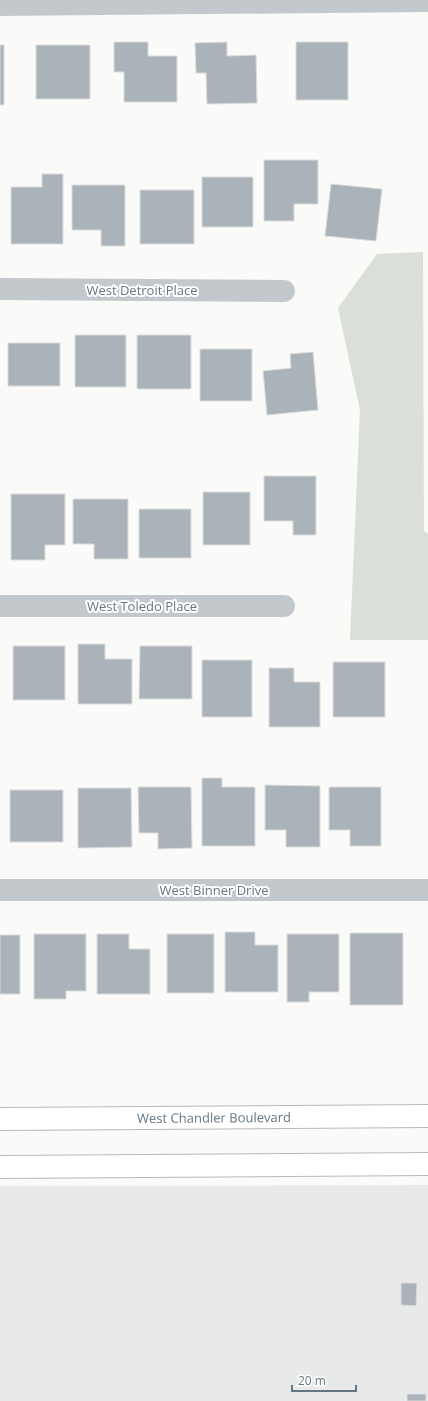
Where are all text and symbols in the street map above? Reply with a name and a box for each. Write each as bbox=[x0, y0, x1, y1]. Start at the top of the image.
street label: West Detroit Place bbox=[86, 281, 198, 299]
street label: West Toledo Place bbox=[87, 597, 197, 615]
street label: West Binner Drive bbox=[160, 881, 268, 899]
street label: West Chandler Boulevard bbox=[137, 1108, 291, 1127]
scale bar bbox=[292, 1367, 356, 1393]
text: 20 m bbox=[298, 1372, 326, 1389]

